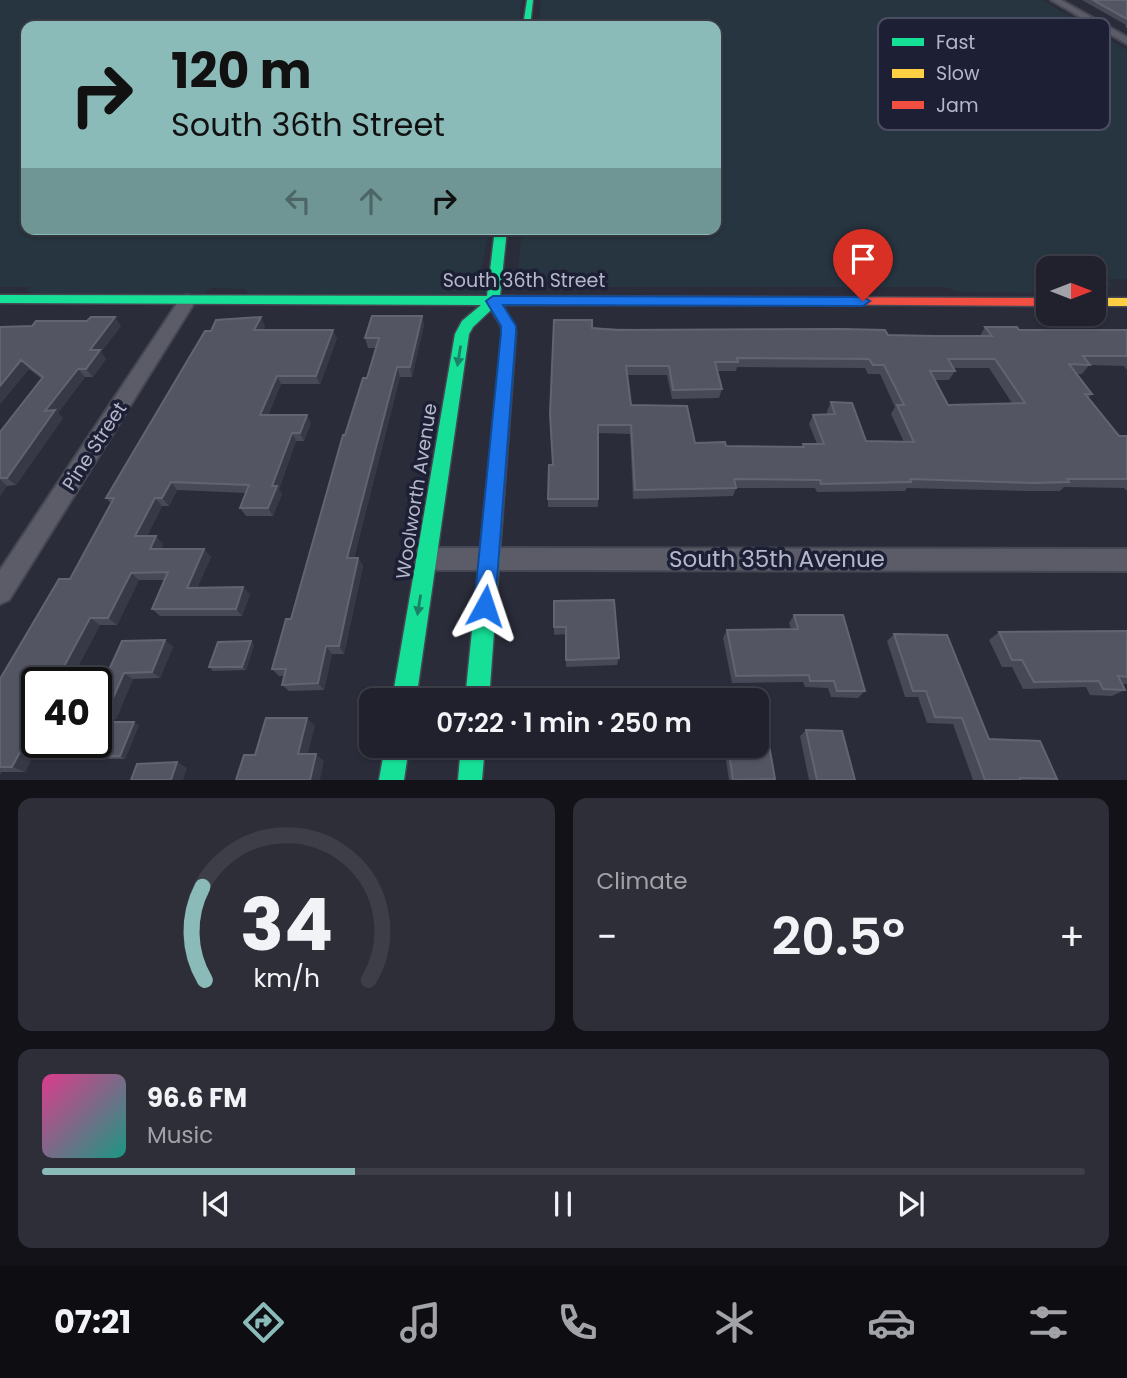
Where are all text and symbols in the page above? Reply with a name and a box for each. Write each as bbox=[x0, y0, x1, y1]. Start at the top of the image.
legend bbox=[878, 18, 1110, 130]
text: Fast bbox=[936, 29, 975, 56]
text: 120 m bbox=[171, 37, 312, 105]
icon: right bbox=[56, 49, 147, 140]
text: Slow bbox=[936, 60, 980, 87]
text: Jam bbox=[936, 92, 978, 119]
text: South 36th Street bbox=[171, 102, 445, 147]
icon: left bbox=[279, 182, 317, 220]
icon: ahead bbox=[352, 182, 390, 220]
icon: right bbox=[425, 182, 463, 220]
pin bbox=[833, 229, 893, 301]
icon: arrive bbox=[844, 240, 882, 278]
north arrow bbox=[1036, 256, 1106, 326]
map controls bbox=[1036, 256, 1106, 326]
street label: South 36th Street bbox=[443, 267, 605, 294]
one-way arrow bbox=[453, 345, 464, 367]
street label: Pine Street bbox=[56, 397, 133, 496]
street label: Woolworth Avenue bbox=[389, 401, 444, 581]
street label: South 35th Avenue bbox=[669, 543, 885, 575]
position arrow bbox=[448, 569, 522, 643]
one-way arrow bbox=[413, 594, 424, 616]
speed limit sign: 40 bbox=[21, 667, 112, 758]
text: 07:22 · 1 min · 250 m bbox=[436, 705, 692, 741]
text: Climate bbox=[597, 865, 687, 897]
text: 34 bbox=[240, 875, 333, 976]
text: 20.5° bbox=[771, 900, 905, 973]
text: − bbox=[597, 910, 617, 963]
text: + bbox=[1059, 910, 1085, 963]
text: km/h bbox=[253, 961, 320, 996]
text: 96.6 FM bbox=[147, 1080, 247, 1116]
text: Music bbox=[147, 1119, 213, 1151]
icon: previous bbox=[197, 1185, 235, 1223]
icon: pause bbox=[544, 1185, 582, 1223]
icon: next bbox=[892, 1185, 930, 1223]
icon: directions bbox=[239, 1298, 288, 1347]
icon: music bbox=[396, 1298, 445, 1347]
icon: phone bbox=[553, 1298, 602, 1347]
icon: climate bbox=[710, 1298, 759, 1347]
icon: car bbox=[867, 1298, 916, 1347]
icon: filters bbox=[1024, 1298, 1073, 1347]
text: 07:21 bbox=[54, 1299, 131, 1344]

